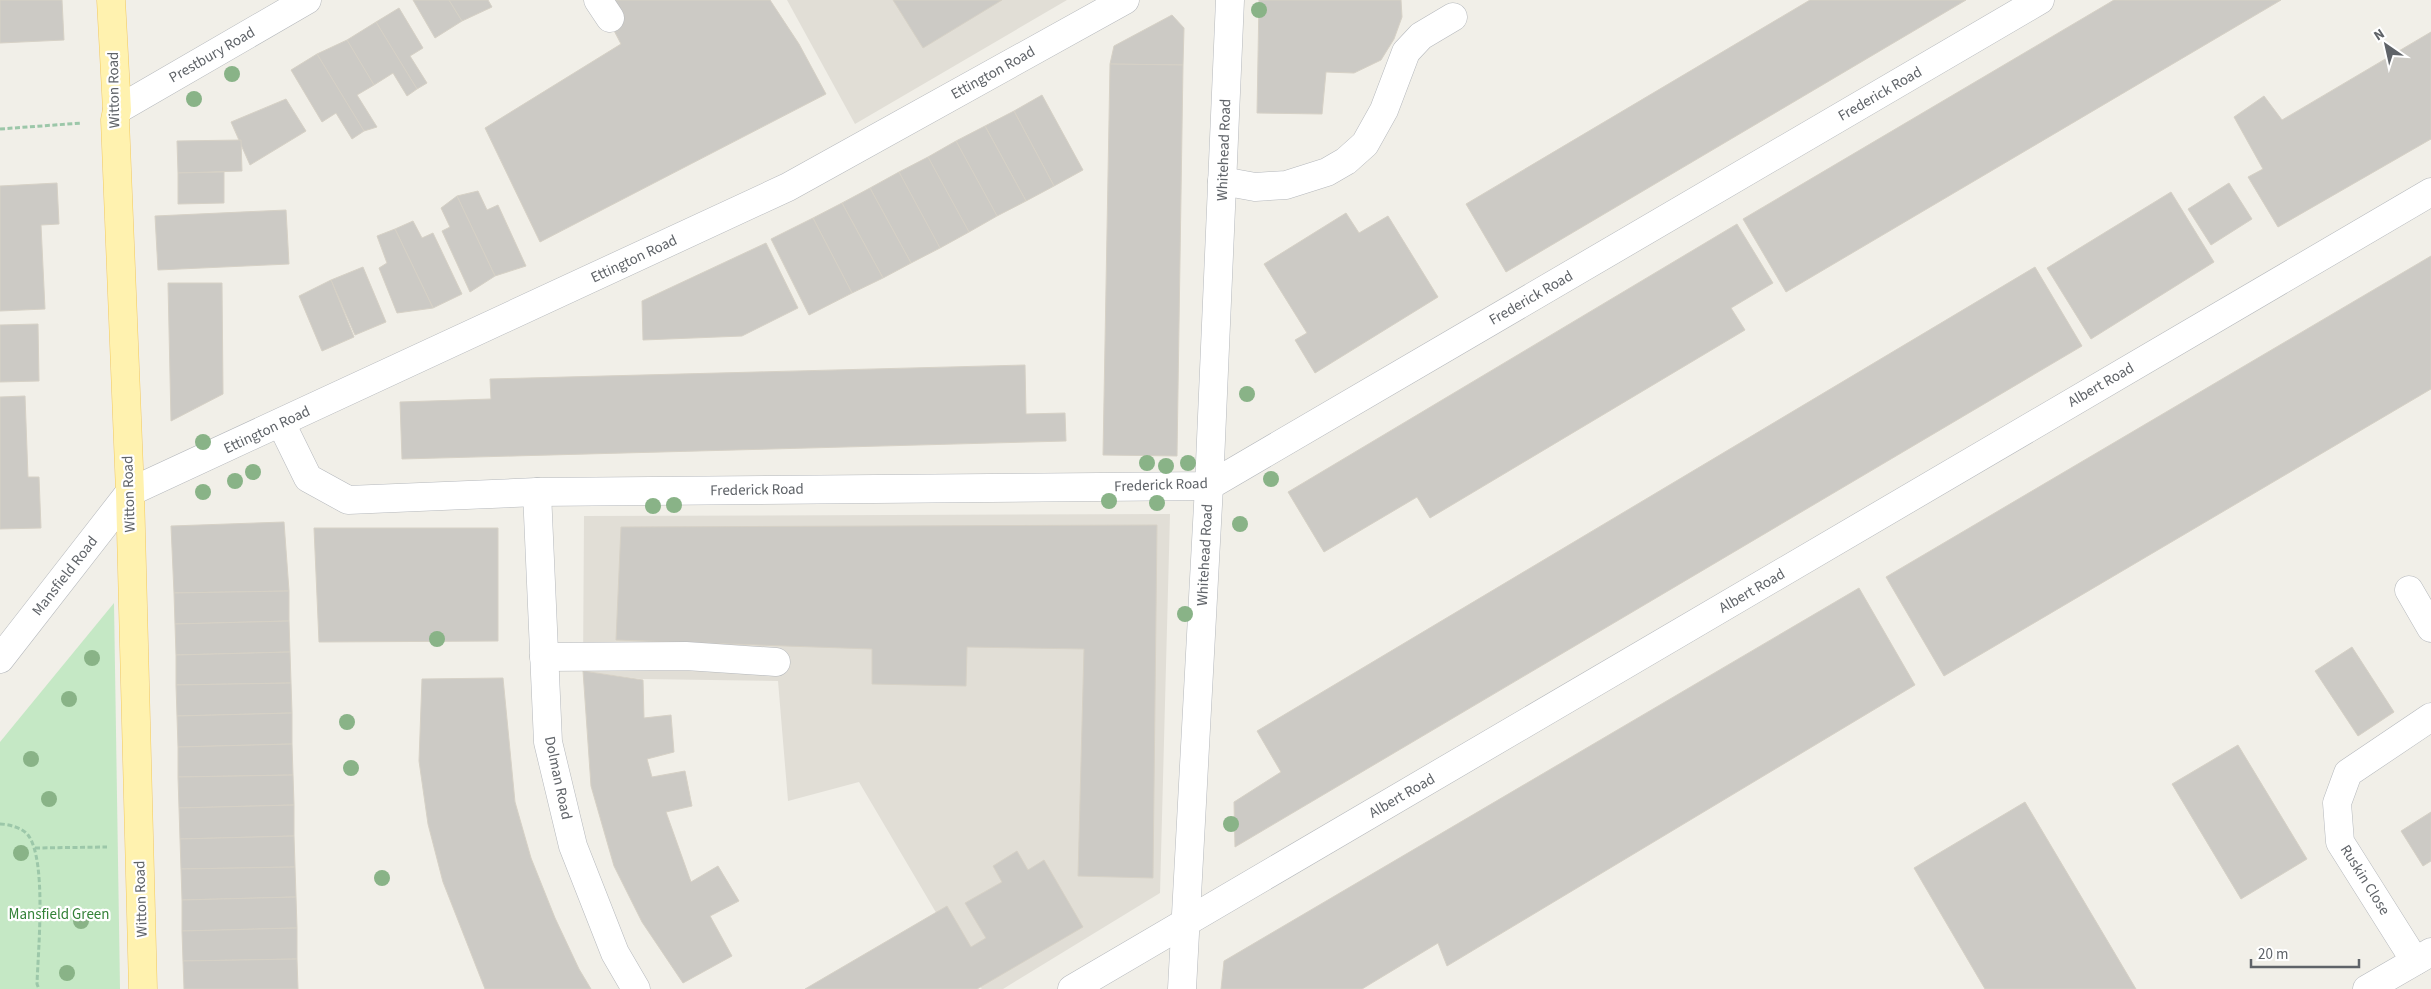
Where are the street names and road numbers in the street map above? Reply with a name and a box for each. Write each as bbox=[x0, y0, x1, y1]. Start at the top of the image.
street label: Prestbury Road bbox=[165, 22, 259, 88]
street label: Ettington Road bbox=[947, 41, 1039, 105]
street label: Witton Road bbox=[103, 51, 125, 129]
street label: Frederick Road bbox=[1834, 61, 1926, 127]
street label: Whitehead Road bbox=[1212, 98, 1236, 202]
street label: Ettington Road bbox=[587, 230, 681, 288]
street label: Frederick Road bbox=[1485, 265, 1577, 331]
street label: Albert Road bbox=[2064, 358, 2138, 412]
street label: Ettington Road bbox=[220, 401, 314, 459]
street label: Witton Road bbox=[117, 455, 141, 533]
street label: Frederick Road bbox=[1114, 473, 1208, 497]
street label: Frederick Road bbox=[710, 479, 804, 501]
street label: Whitehead Road bbox=[1192, 503, 1218, 607]
street label: Mansfield Road bbox=[27, 532, 103, 620]
street label: Albert Road bbox=[1715, 564, 1789, 618]
street label: Dolman Road bbox=[539, 734, 577, 822]
street label: Albert Road bbox=[1365, 769, 1439, 823]
street label: Ruskin Close bbox=[2335, 841, 2395, 919]
street label: Witton Road bbox=[129, 860, 153, 938]

